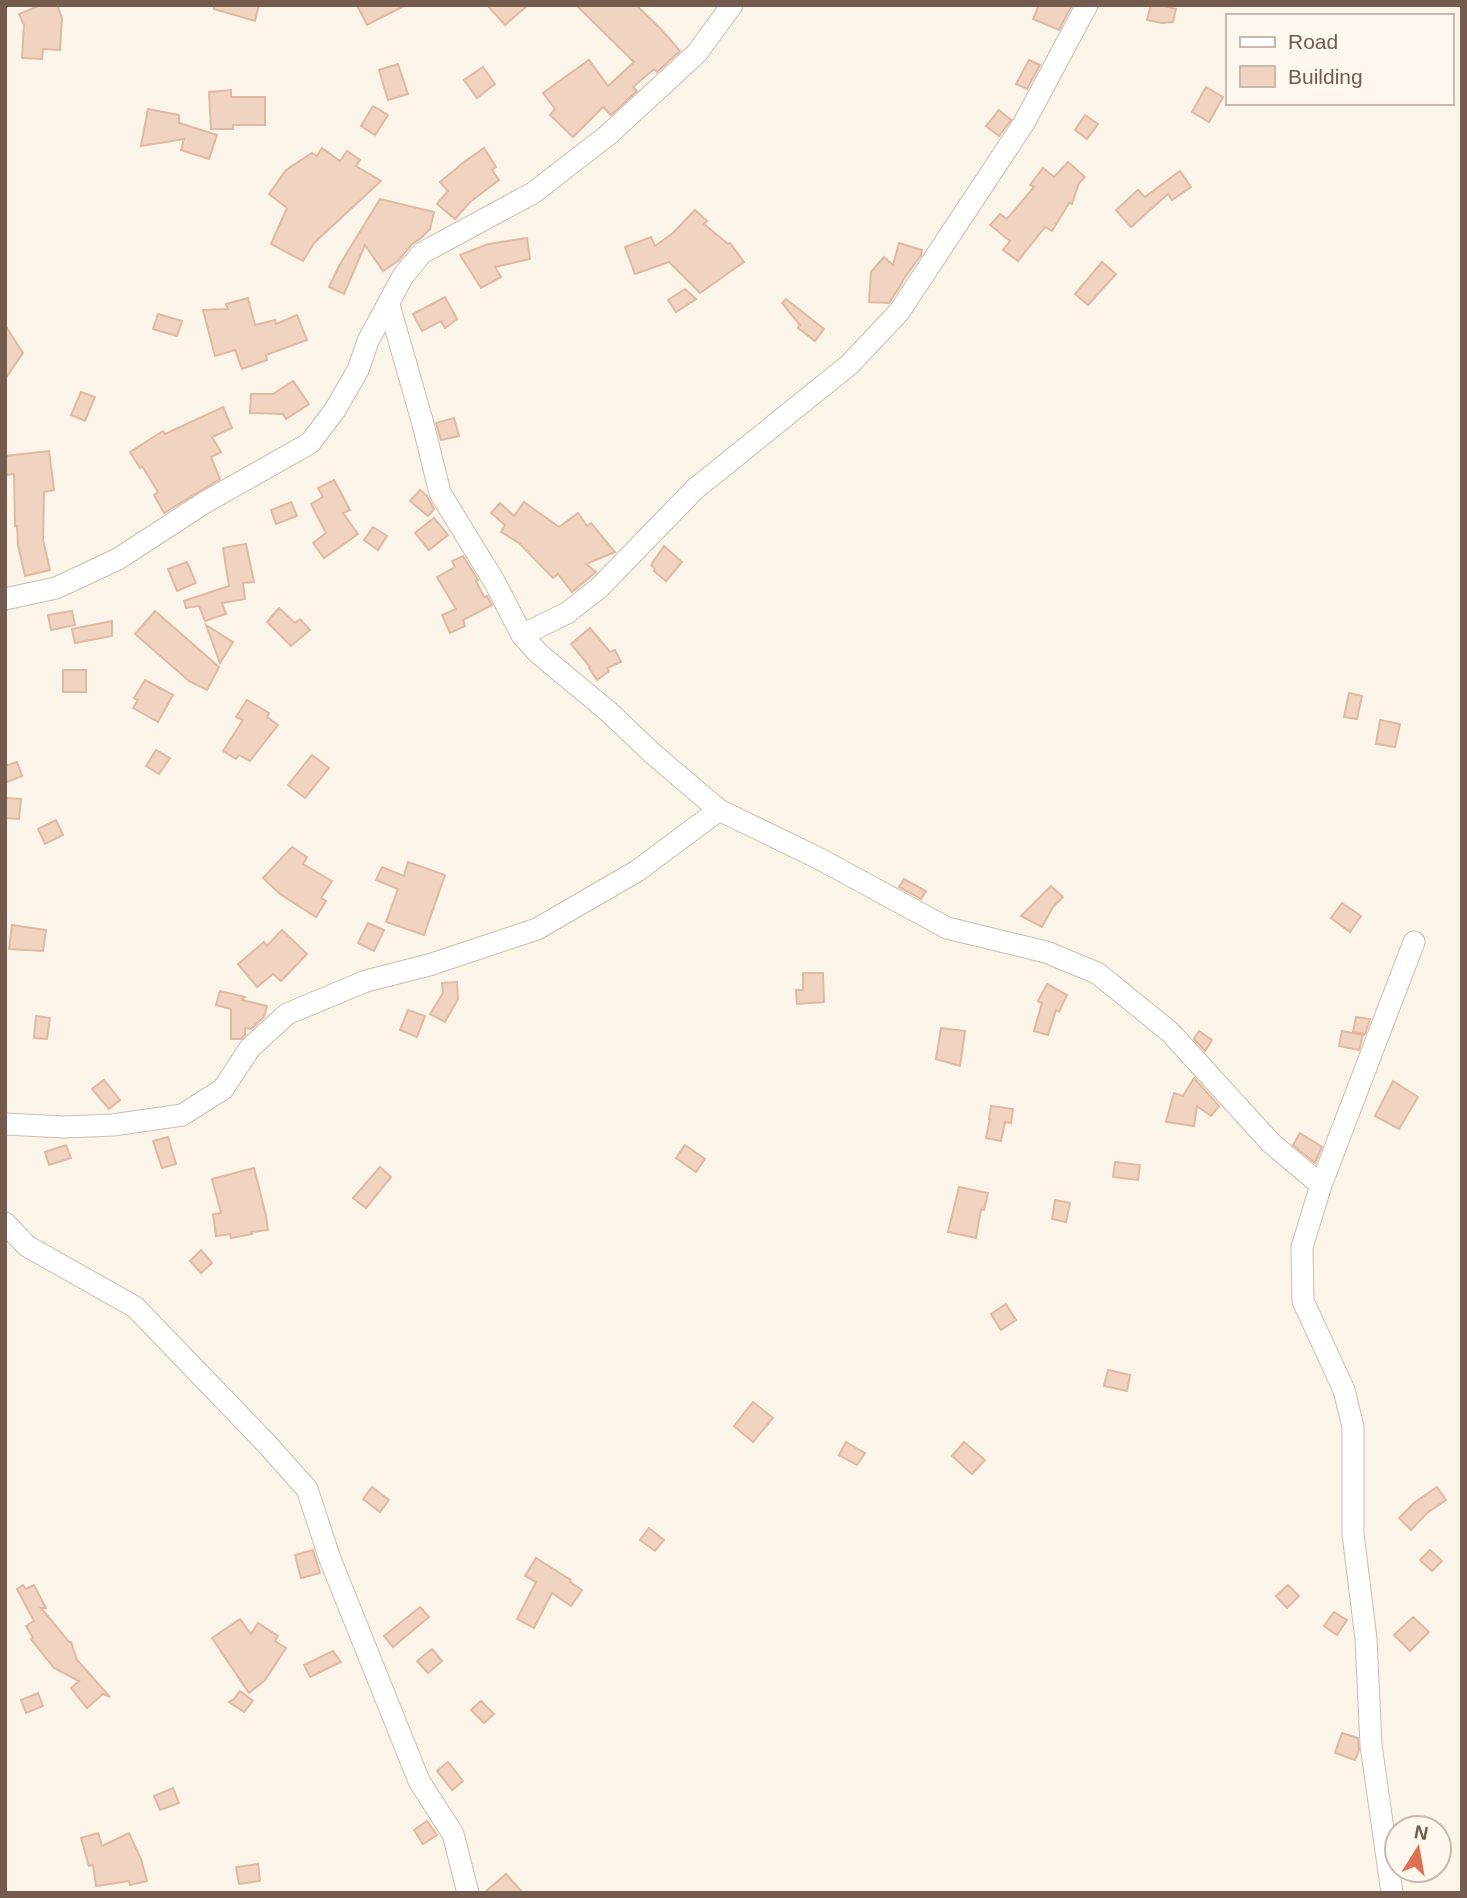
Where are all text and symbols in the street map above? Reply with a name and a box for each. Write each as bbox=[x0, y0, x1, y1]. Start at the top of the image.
legend bbox=[1226, 14, 1453, 105]
text: Road bbox=[1288, 30, 1338, 53]
text: Building bbox=[1288, 65, 1363, 88]
north arrow bbox=[1383, 1814, 1453, 1884]
text: N bbox=[1412, 1821, 1430, 1844]

